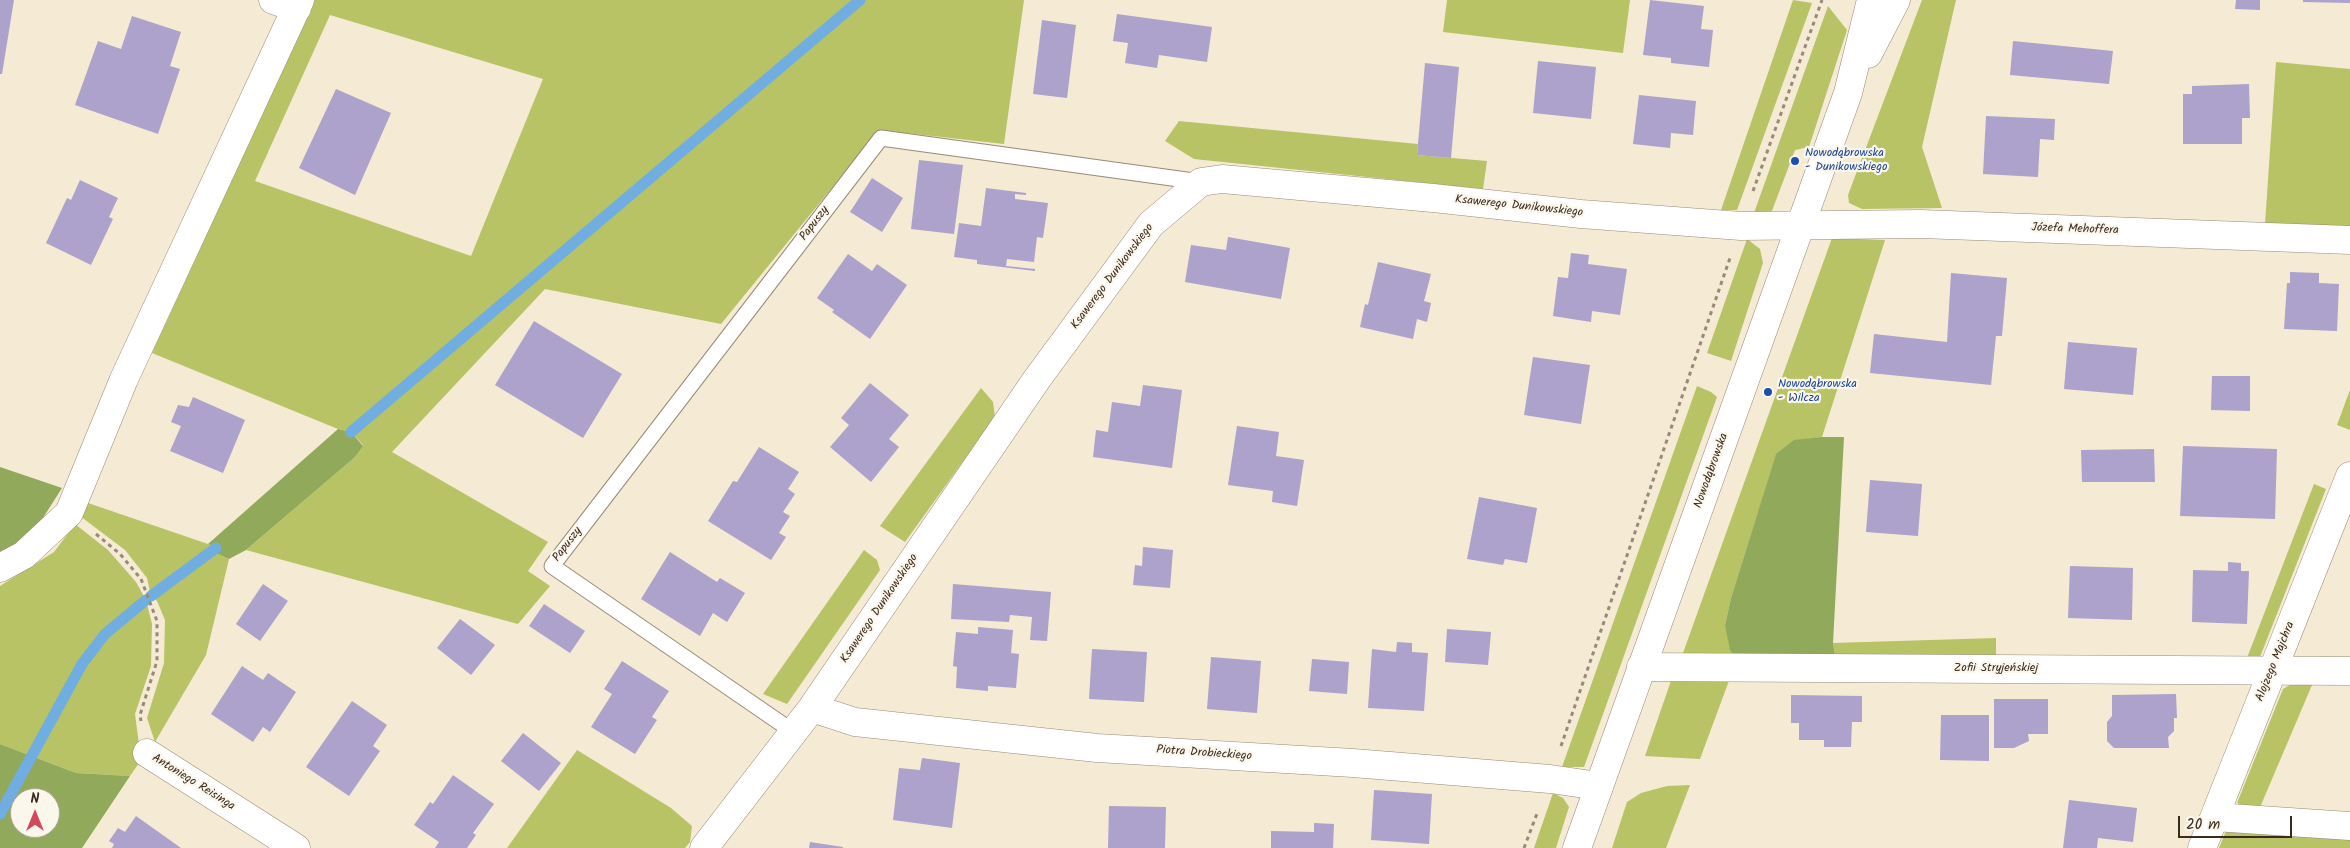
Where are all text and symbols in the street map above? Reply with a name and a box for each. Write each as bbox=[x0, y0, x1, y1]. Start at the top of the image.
place label: Nowodąbrowska - Dunikowskiego bbox=[1805, 147, 1887, 175]
marker: Nowodąbrowska - Dunikowskiego bbox=[1789, 155, 1801, 167]
street label: Ksawerego Dunikowskiego bbox=[1454, 193, 1584, 221]
street label: Papuszy bbox=[797, 204, 833, 244]
street label: Ksawerego Dunikowskiego bbox=[1069, 221, 1157, 333]
street label: Józefa Mehoffera bbox=[2031, 221, 2119, 239]
place label: Nowodąbrowska - Wilcza bbox=[1778, 378, 1857, 406]
marker: Nowodąbrowska - Wilcza bbox=[1762, 386, 1774, 398]
street label: Nowodąbrowska bbox=[1692, 431, 1732, 511]
street label: Papuszy bbox=[550, 525, 586, 565]
street label: Ksawerego Dunikowskiego bbox=[838, 552, 922, 666]
street label: Alojzego Majchra bbox=[2253, 620, 2299, 704]
street label: Zofii Stryjeńskiej bbox=[1954, 662, 2038, 676]
street label: Piotra Drobieckiego bbox=[1156, 743, 1252, 765]
street label: Antoniego Reisinga bbox=[149, 752, 237, 814]
north arrow bbox=[10, 788, 60, 838]
text: N bbox=[31, 788, 39, 810]
scale bar bbox=[2180, 806, 2294, 838]
text: 20 m bbox=[2186, 813, 2220, 837]

